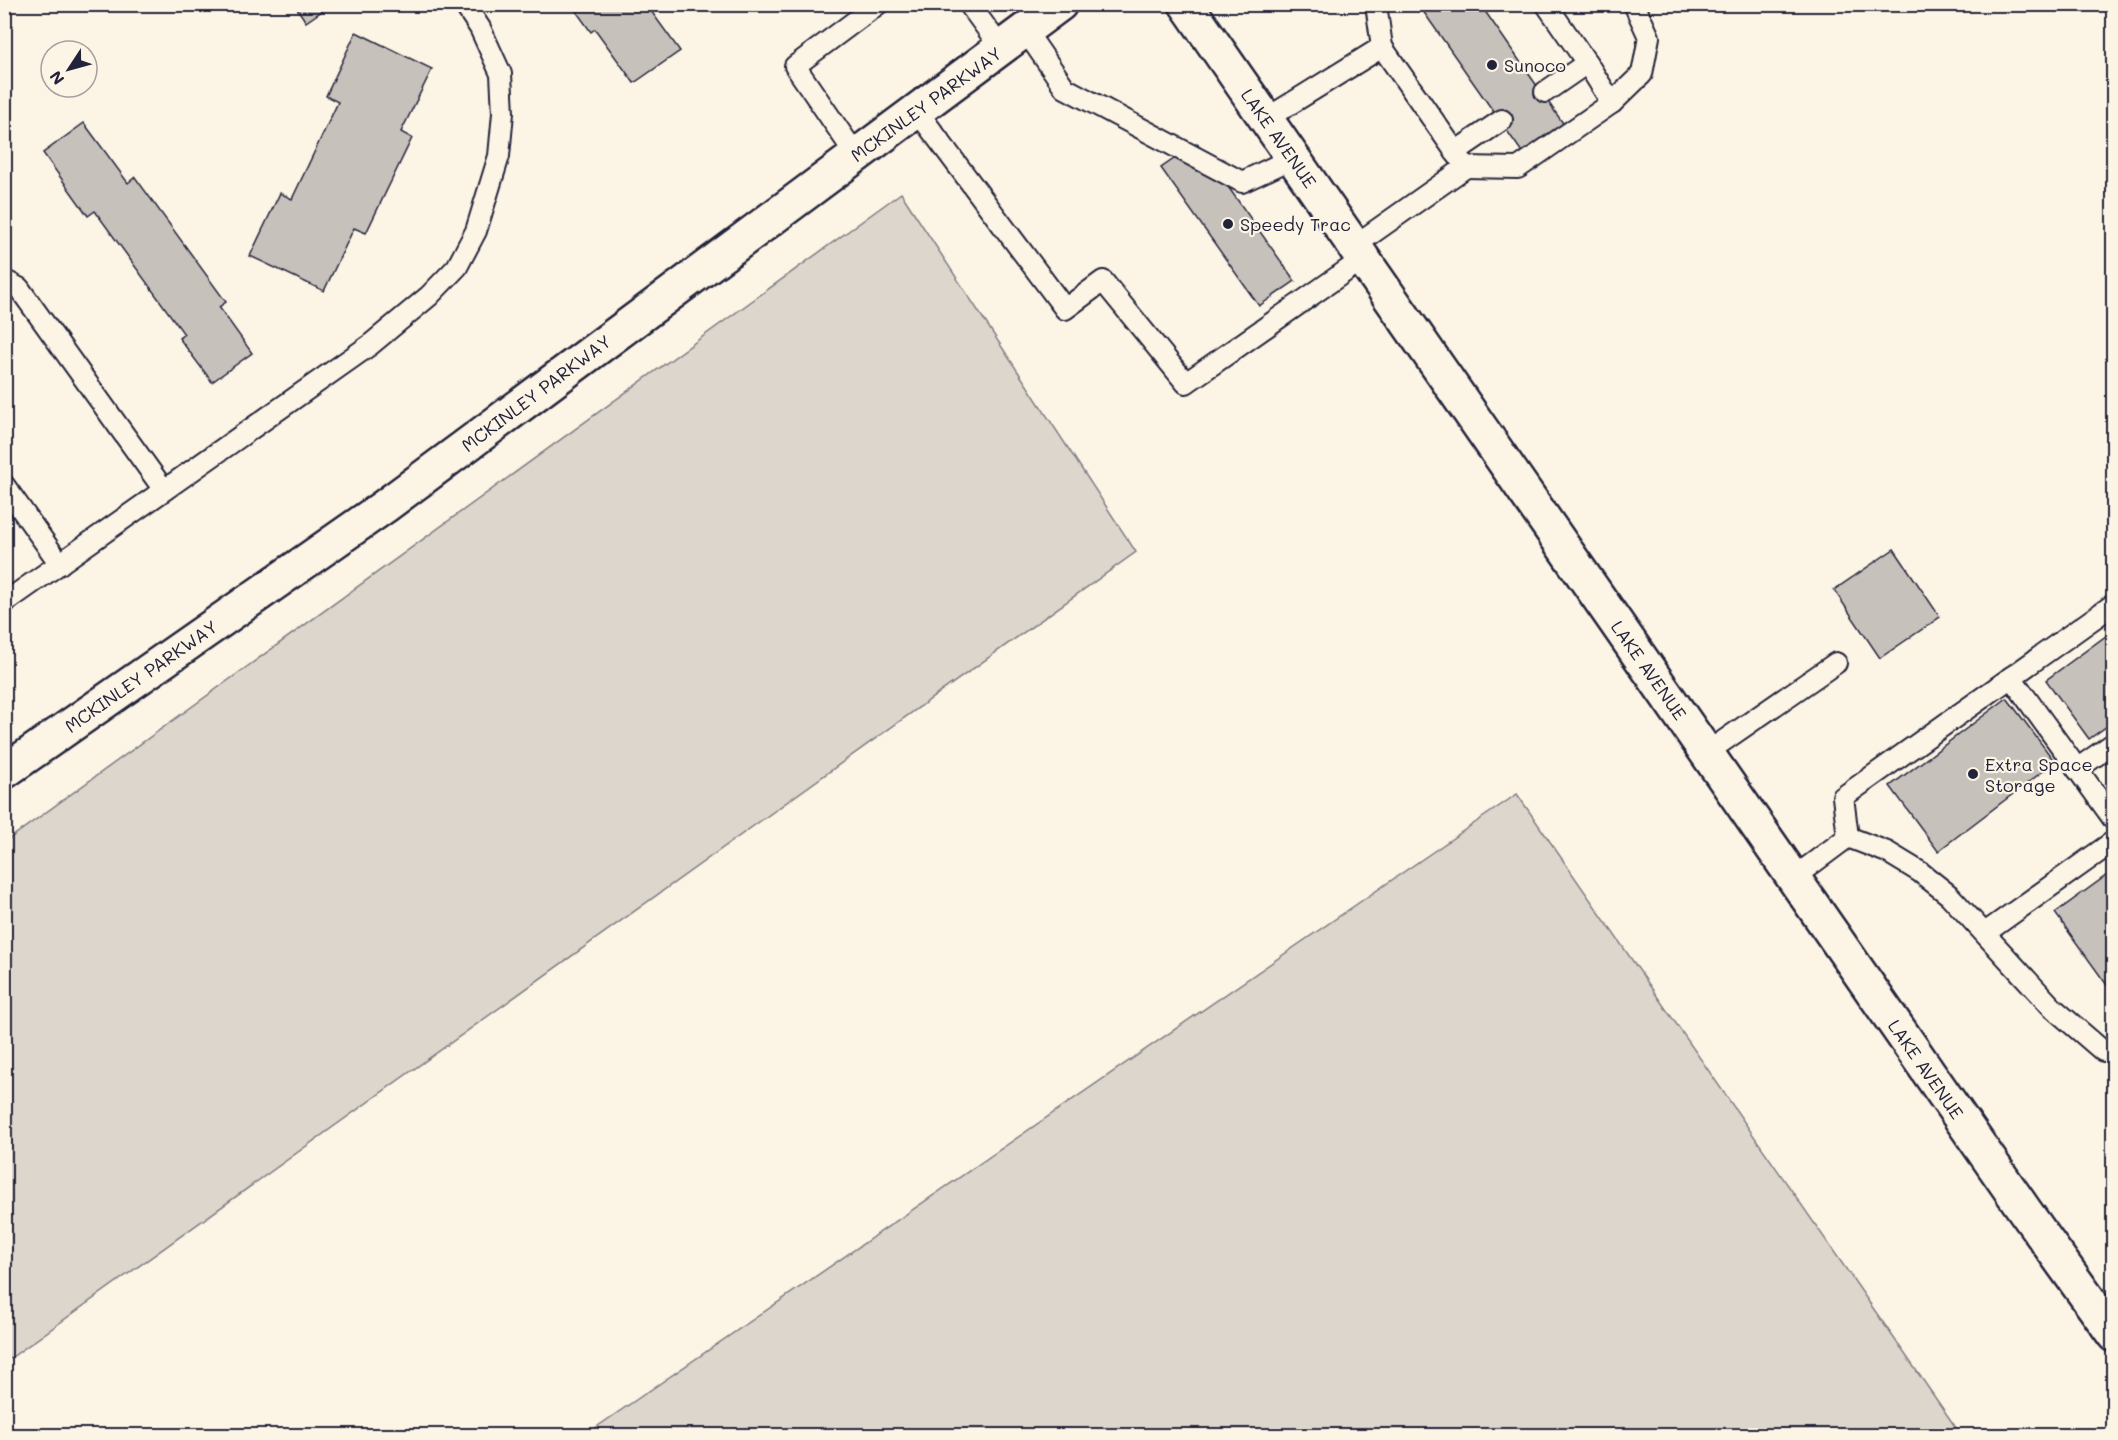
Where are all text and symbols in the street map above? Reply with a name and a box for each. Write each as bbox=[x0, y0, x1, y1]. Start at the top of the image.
north arrow bbox=[39, 39, 99, 99]
street label: MCKINLEY PARKWAY bbox=[846, 41, 1006, 167]
place label: Sunoco bbox=[1504, 53, 1566, 77]
marker: Sunoco bbox=[1485, 58, 1499, 72]
text: N bbox=[44, 67, 69, 89]
street label: LAKE AVENUE bbox=[1236, 84, 1322, 192]
place label: Speedy Trac bbox=[1240, 212, 1351, 236]
marker: Speedy Trac bbox=[1221, 217, 1235, 231]
street label: MCKINLEY PARKWAY bbox=[456, 329, 616, 457]
street label: MCKINLEY PARKWAY bbox=[60, 614, 222, 738]
street label: LAKE AVENUE bbox=[1606, 616, 1692, 724]
place label: Extra Space Storage bbox=[1985, 752, 2093, 797]
marker: Extra Space Storage bbox=[1966, 767, 1980, 781]
street label: LAKE AVENUE bbox=[1883, 1015, 1969, 1123]

